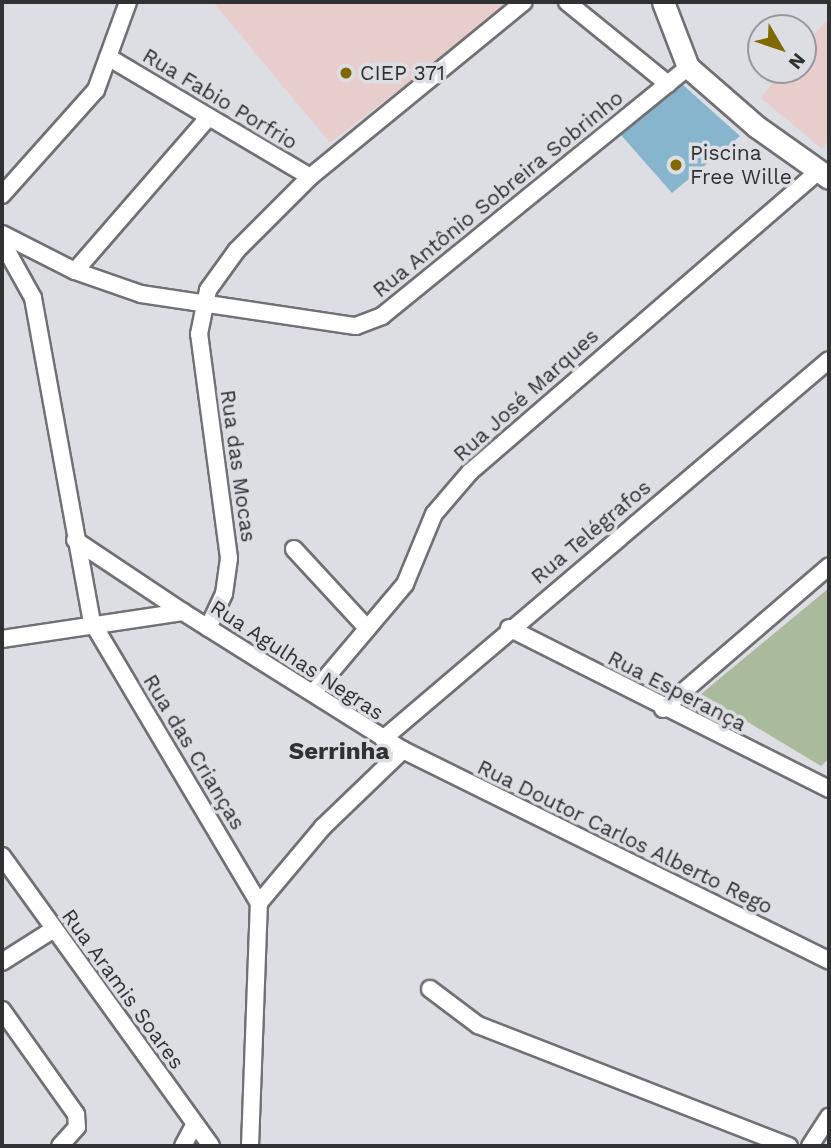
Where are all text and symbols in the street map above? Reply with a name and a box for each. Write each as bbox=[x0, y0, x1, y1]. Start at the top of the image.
north arrow bbox=[747, 14, 817, 84]
street label: Rua Fabio Porfrio bbox=[138, 43, 302, 155]
text: N bbox=[784, 49, 811, 74]
place label: CIEP 371 bbox=[360, 60, 445, 86]
marker: CIEP 371 bbox=[338, 65, 354, 81]
street label: Rua Antônio Sobreira Sobrinho bbox=[367, 85, 629, 303]
place label: Piscina Free Wille bbox=[690, 140, 792, 190]
marker: Piscina Free Wille bbox=[668, 157, 684, 173]
street label: Rua José Marques bbox=[448, 323, 604, 467]
street label: Rua das Mocas bbox=[215, 388, 261, 544]
street label: Rua Telégrafos bbox=[526, 474, 656, 590]
street label: Rua Agulhas Negras bbox=[205, 594, 389, 726]
street label: Rua Esperança bbox=[603, 645, 751, 737]
street label: Rua das Crianças bbox=[138, 670, 250, 834]
district label: Serrinha bbox=[289, 738, 389, 766]
street label: Rua Doutor Carlos Alberto Rego bbox=[472, 754, 778, 920]
street label: Rua Aramis Soares bbox=[56, 904, 190, 1074]

